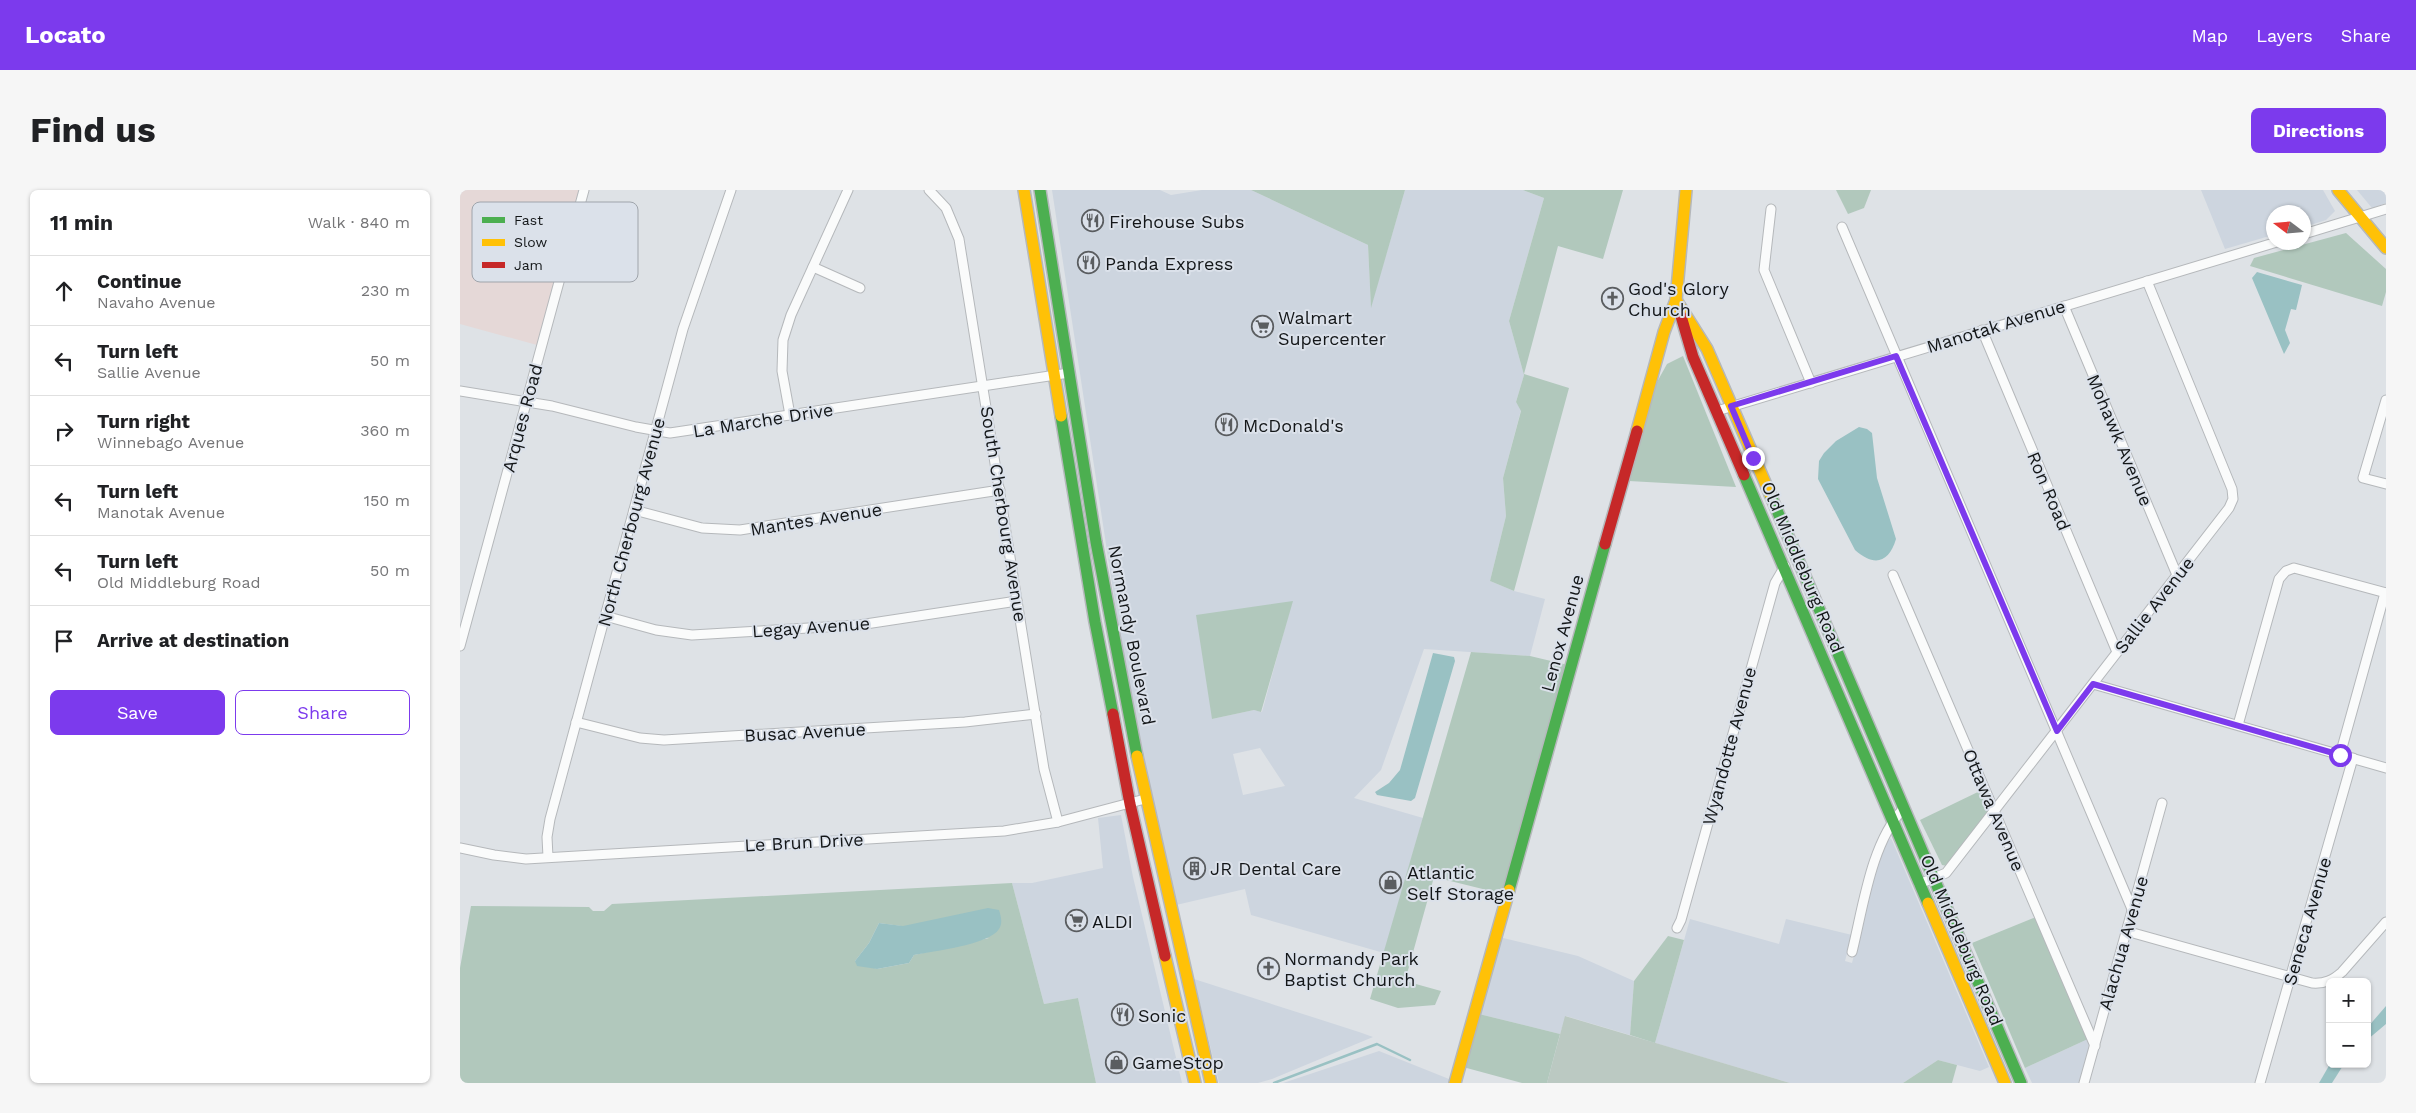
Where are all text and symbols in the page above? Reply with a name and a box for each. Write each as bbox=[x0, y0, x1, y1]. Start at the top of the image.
text: Locato bbox=[25, 21, 106, 49]
text: Map bbox=[2191, 25, 2228, 46]
text: Layers bbox=[2256, 25, 2313, 46]
text: Share bbox=[2341, 25, 2391, 46]
button: Directions bbox=[2251, 108, 2386, 153]
text: Find us bbox=[30, 109, 156, 151]
legend bbox=[472, 202, 638, 282]
north arrow bbox=[2266, 205, 2311, 250]
restaurant icon: Firehouse Subs bbox=[1081, 209, 1105, 233]
text: 11 min bbox=[50, 210, 113, 235]
place label: Firehouse Subs bbox=[1109, 211, 1245, 232]
text: Fast bbox=[514, 212, 543, 228]
text: Walk · 840 m bbox=[308, 213, 410, 232]
text: Slow bbox=[514, 234, 547, 250]
restaurant icon: Panda Express bbox=[1077, 251, 1101, 275]
place label: Panda Express bbox=[1105, 253, 1233, 274]
text: Jam bbox=[514, 257, 543, 273]
text: Continue bbox=[97, 270, 181, 293]
icon: ahead bbox=[50, 277, 78, 305]
place label: God's Glory Church bbox=[1628, 278, 1729, 320]
text: 230 m bbox=[361, 281, 410, 300]
church icon: God's Glory Church bbox=[1600, 286, 1624, 310]
text: Navaho Avenue bbox=[97, 293, 216, 312]
street label: Manotak Avenue bbox=[1924, 295, 2068, 357]
place label: Walmart Supercenter bbox=[1278, 307, 1386, 349]
supermarket icon: Walmart Supercenter bbox=[1250, 315, 1274, 339]
text: Turn left bbox=[97, 340, 178, 363]
icon: left bbox=[50, 347, 78, 375]
text: 50 m bbox=[370, 351, 410, 370]
street label: Arques Road bbox=[497, 362, 547, 474]
text: Sallie Avenue bbox=[97, 363, 201, 382]
street label: Mohawk Avenue bbox=[2083, 371, 2157, 509]
street label: La Marche Drive bbox=[691, 399, 835, 441]
street label: South Cherbourg Avenue bbox=[977, 405, 1031, 623]
text: Turn right bbox=[97, 410, 190, 433]
restaurant icon: McDonald's bbox=[1215, 413, 1239, 437]
street label: North Cherbourg Avenue bbox=[593, 415, 669, 629]
place label: McDonald's bbox=[1243, 415, 1344, 436]
icon: right bbox=[50, 417, 78, 445]
text: 360 m bbox=[360, 421, 410, 440]
text: Winnebago Avenue bbox=[97, 433, 244, 452]
route end bbox=[1742, 447, 1765, 470]
street label: Ron Road bbox=[2023, 448, 2075, 534]
street label: Old Middleburg Road bbox=[1757, 478, 1849, 656]
text: Turn left bbox=[97, 480, 178, 503]
icon: left bbox=[50, 487, 78, 515]
text: 150 m bbox=[364, 491, 410, 510]
street label: Mantes Avenue bbox=[749, 498, 883, 540]
text: Manotak Avenue bbox=[97, 503, 225, 522]
street label: Normandy Boulevard bbox=[1104, 543, 1160, 727]
text: Turn left bbox=[97, 550, 178, 573]
street label: Sallie Avenue bbox=[2110, 553, 2198, 657]
icon: left bbox=[50, 557, 78, 585]
text: 50 m bbox=[370, 561, 410, 580]
street label: Lenox Avenue bbox=[1536, 572, 1588, 694]
text: Old Middleburg Road bbox=[97, 573, 261, 592]
street label: Legay Avenue bbox=[751, 612, 871, 642]
icon: arrive bbox=[50, 627, 78, 655]
text: Arrive at destination bbox=[97, 629, 289, 652]
street label: Wyandotte Avenue bbox=[1698, 665, 1760, 827]
button: Save bbox=[50, 690, 225, 735]
button: Share bbox=[235, 690, 410, 735]
street label: Busac Avenue bbox=[744, 718, 866, 746]
route start bbox=[2329, 744, 2352, 767]
street label: Ottawa Avenue bbox=[1959, 746, 2029, 874]
street label: Le Brun Drive bbox=[744, 828, 864, 856]
street label: Old Middleburg Road bbox=[1916, 851, 2008, 1029]
street label: Seneca Avenue bbox=[2279, 854, 2335, 988]
building icon: JR Dental Care bbox=[1182, 856, 1206, 880]
place label: JR Dental Care bbox=[1210, 858, 1341, 879]
place label: Atlantic Self Storage bbox=[1407, 862, 1514, 904]
shop icon: Atlantic Self Storage bbox=[1379, 870, 1403, 894]
street label: Alachua Avenue bbox=[2094, 873, 2152, 1013]
supermarket icon: ALDI bbox=[1064, 909, 1088, 933]
place label: ALDI bbox=[1092, 911, 1133, 932]
place label: Normandy Park Baptist Church bbox=[1284, 948, 1419, 990]
church icon: Normandy Park Baptist Church bbox=[1256, 956, 1280, 980]
map controls bbox=[2326, 978, 2371, 1068]
button: + bbox=[2326, 978, 2371, 1023]
restaurant icon: Sonic bbox=[1110, 1003, 1134, 1027]
place label: Sonic bbox=[1138, 1005, 1186, 1026]
button: − bbox=[2326, 1023, 2371, 1068]
shop icon: GameStop bbox=[1104, 1050, 1128, 1074]
place label: GameStop bbox=[1132, 1052, 1224, 1073]

